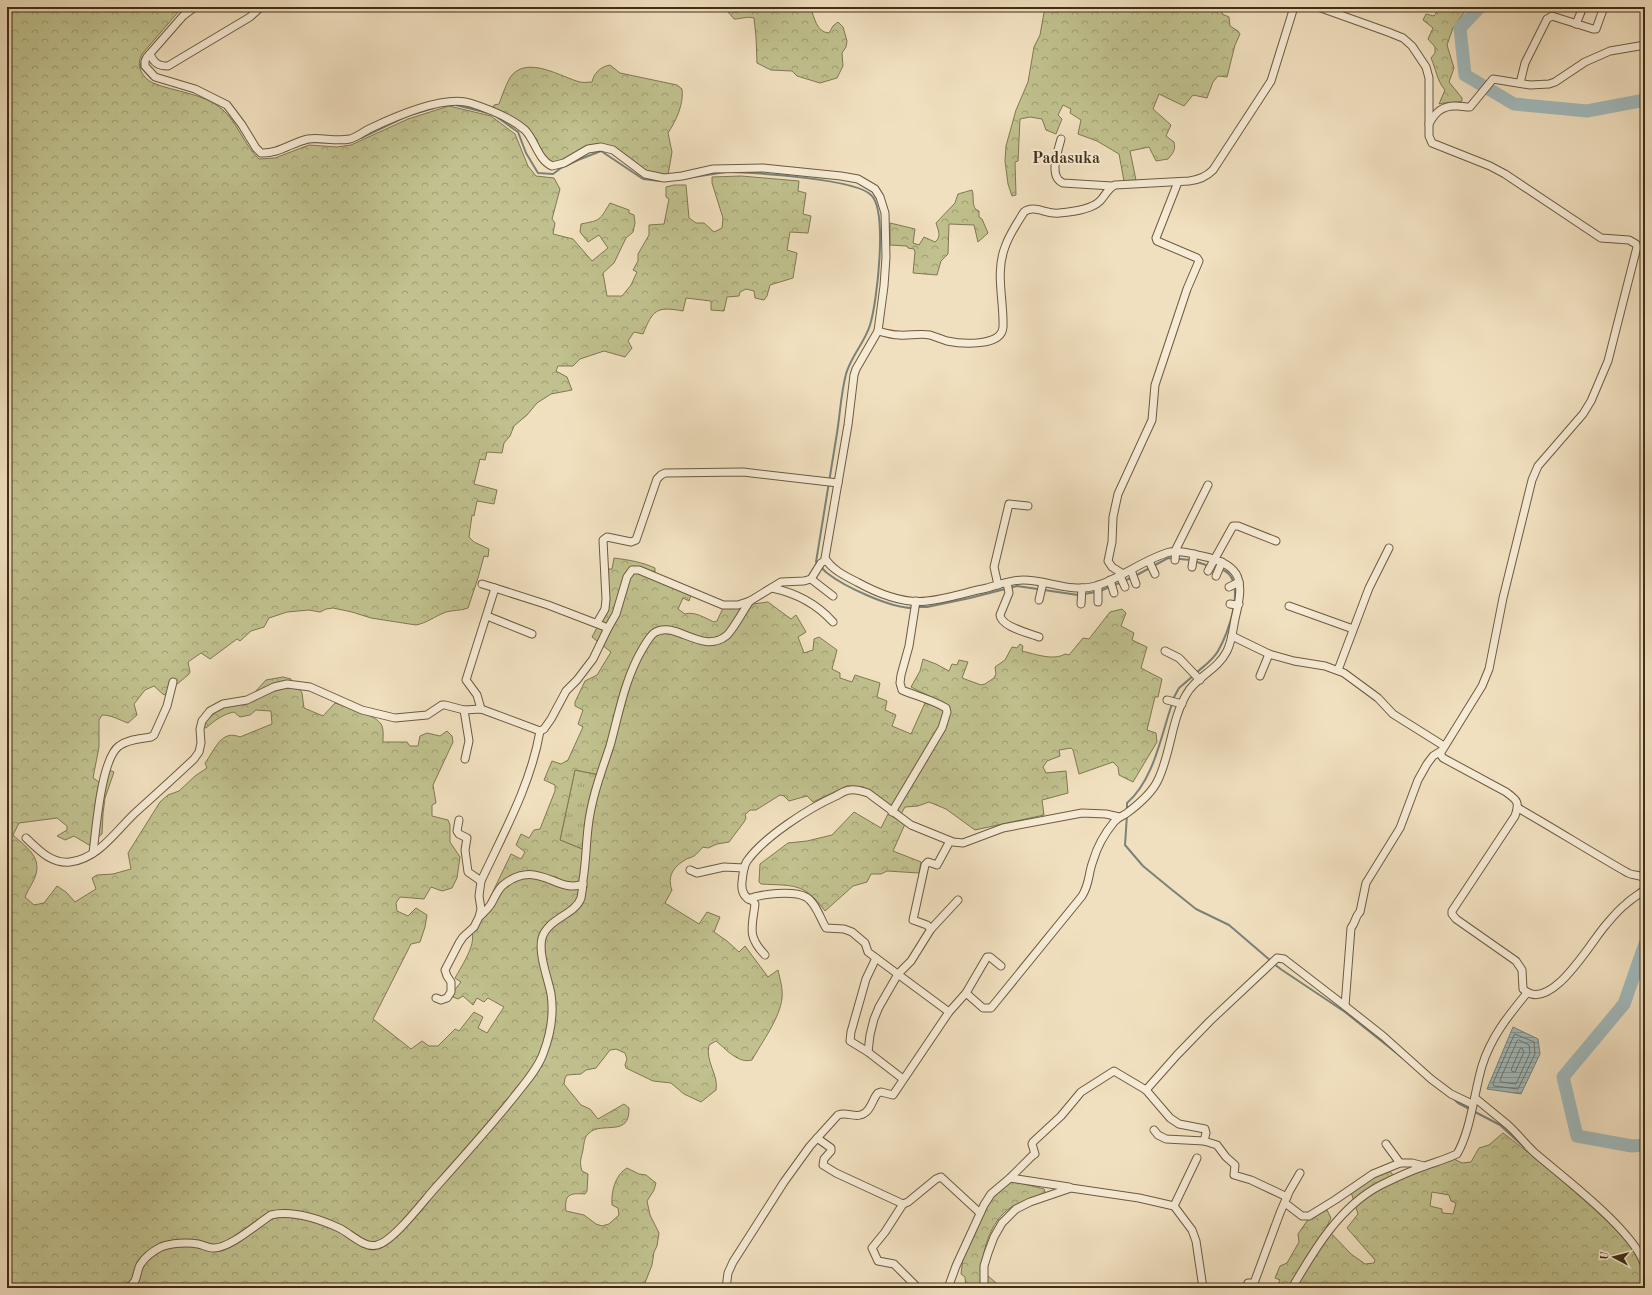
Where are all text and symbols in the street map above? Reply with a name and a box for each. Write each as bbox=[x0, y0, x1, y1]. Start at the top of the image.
district label: Padasuka bbox=[1032, 151, 1100, 167]
north arrow bbox=[1594, 1237, 1634, 1277]
text: U bbox=[1600, 1251, 1612, 1261]

